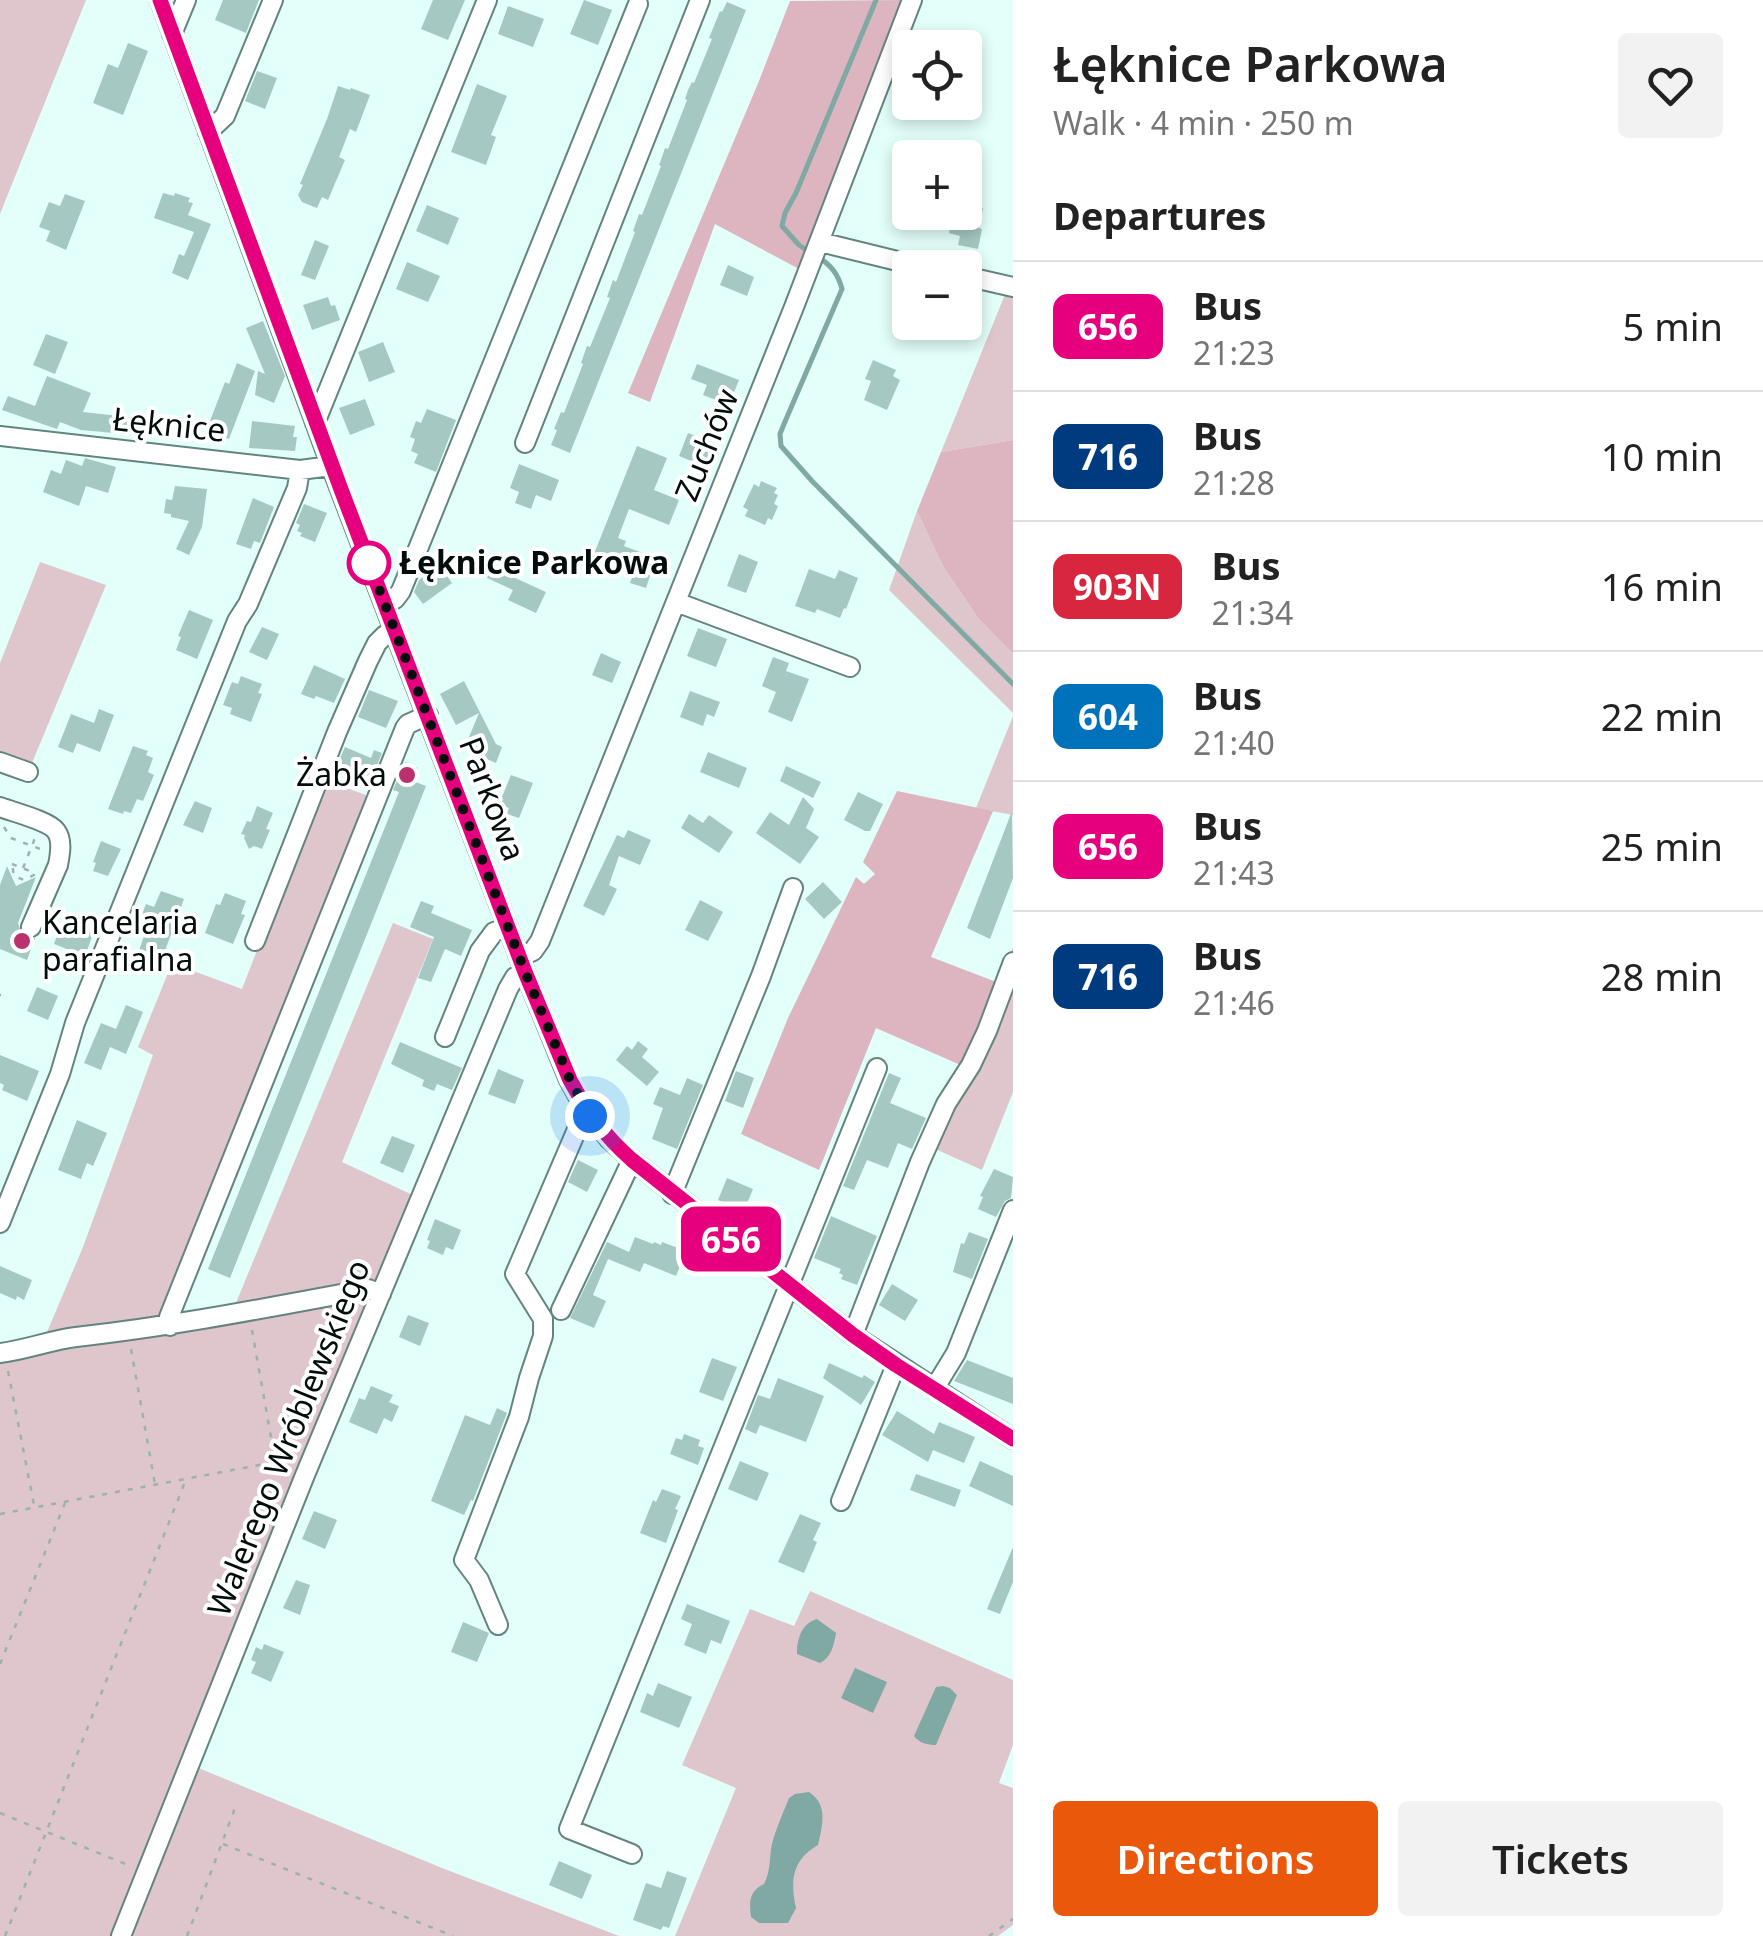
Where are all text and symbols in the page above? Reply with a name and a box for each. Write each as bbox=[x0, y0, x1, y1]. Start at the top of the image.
map controls bbox=[892, 30, 982, 340]
button: locate bbox=[892, 30, 982, 120]
text: Łęknice Parkowa bbox=[1053, 31, 1448, 96]
button: heart bbox=[1618, 33, 1723, 138]
text: Walk · 4 min · 250 m bbox=[1053, 101, 1354, 144]
button: + bbox=[892, 140, 982, 230]
text: Departures bbox=[1053, 189, 1266, 241]
button: − bbox=[892, 250, 982, 340]
text: Bus bbox=[1193, 279, 1262, 331]
text: 5 min bbox=[1623, 300, 1723, 352]
text: 656 bbox=[1078, 303, 1138, 350]
text: 21:23 bbox=[1193, 331, 1275, 374]
street label: Zuchów bbox=[664, 382, 747, 507]
street label: Łęknice bbox=[111, 396, 228, 451]
text: Bus bbox=[1193, 409, 1262, 461]
text: 10 min bbox=[1601, 430, 1723, 482]
text: 716 bbox=[1078, 433, 1138, 480]
text: 21:28 bbox=[1193, 461, 1275, 504]
text: Bus bbox=[1212, 539, 1281, 591]
place label: Łęknice Parkowa bbox=[399, 540, 669, 583]
marker: Łęknice Parkowa bbox=[348, 542, 390, 584]
text: 16 min bbox=[1601, 560, 1723, 612]
text: 903N bbox=[1073, 563, 1162, 610]
text: 21:34 bbox=[1212, 591, 1293, 634]
text: Bus bbox=[1193, 669, 1262, 721]
text: 22 min bbox=[1601, 690, 1723, 742]
text: 604 bbox=[1078, 693, 1138, 740]
text: 21:40 bbox=[1193, 721, 1275, 764]
street label: Parkowa bbox=[450, 730, 537, 867]
place label: Żabka bbox=[296, 752, 387, 795]
marker: Żabka bbox=[396, 764, 418, 786]
text: Bus bbox=[1193, 799, 1262, 851]
text: 25 min bbox=[1601, 820, 1723, 872]
text: 656 bbox=[1078, 823, 1138, 870]
text: 21:43 bbox=[1193, 851, 1275, 894]
place label: Kancelaria parafialna bbox=[42, 900, 199, 980]
text: Bus bbox=[1193, 929, 1262, 981]
marker: Kancelaria parafialna bbox=[11, 930, 33, 952]
text: 28 min bbox=[1601, 950, 1723, 1002]
text: 716 bbox=[1078, 953, 1138, 1000]
text: 21:46 bbox=[1193, 981, 1275, 1024]
your location bbox=[565, 1091, 615, 1141]
line badge: 656 bbox=[674, 1206, 788, 1272]
text: 656 bbox=[701, 1216, 761, 1263]
street label: Walerego Wróblewskiego bbox=[196, 1253, 379, 1622]
button: Directions bbox=[1053, 1801, 1378, 1916]
button: Tickets bbox=[1398, 1801, 1723, 1916]

